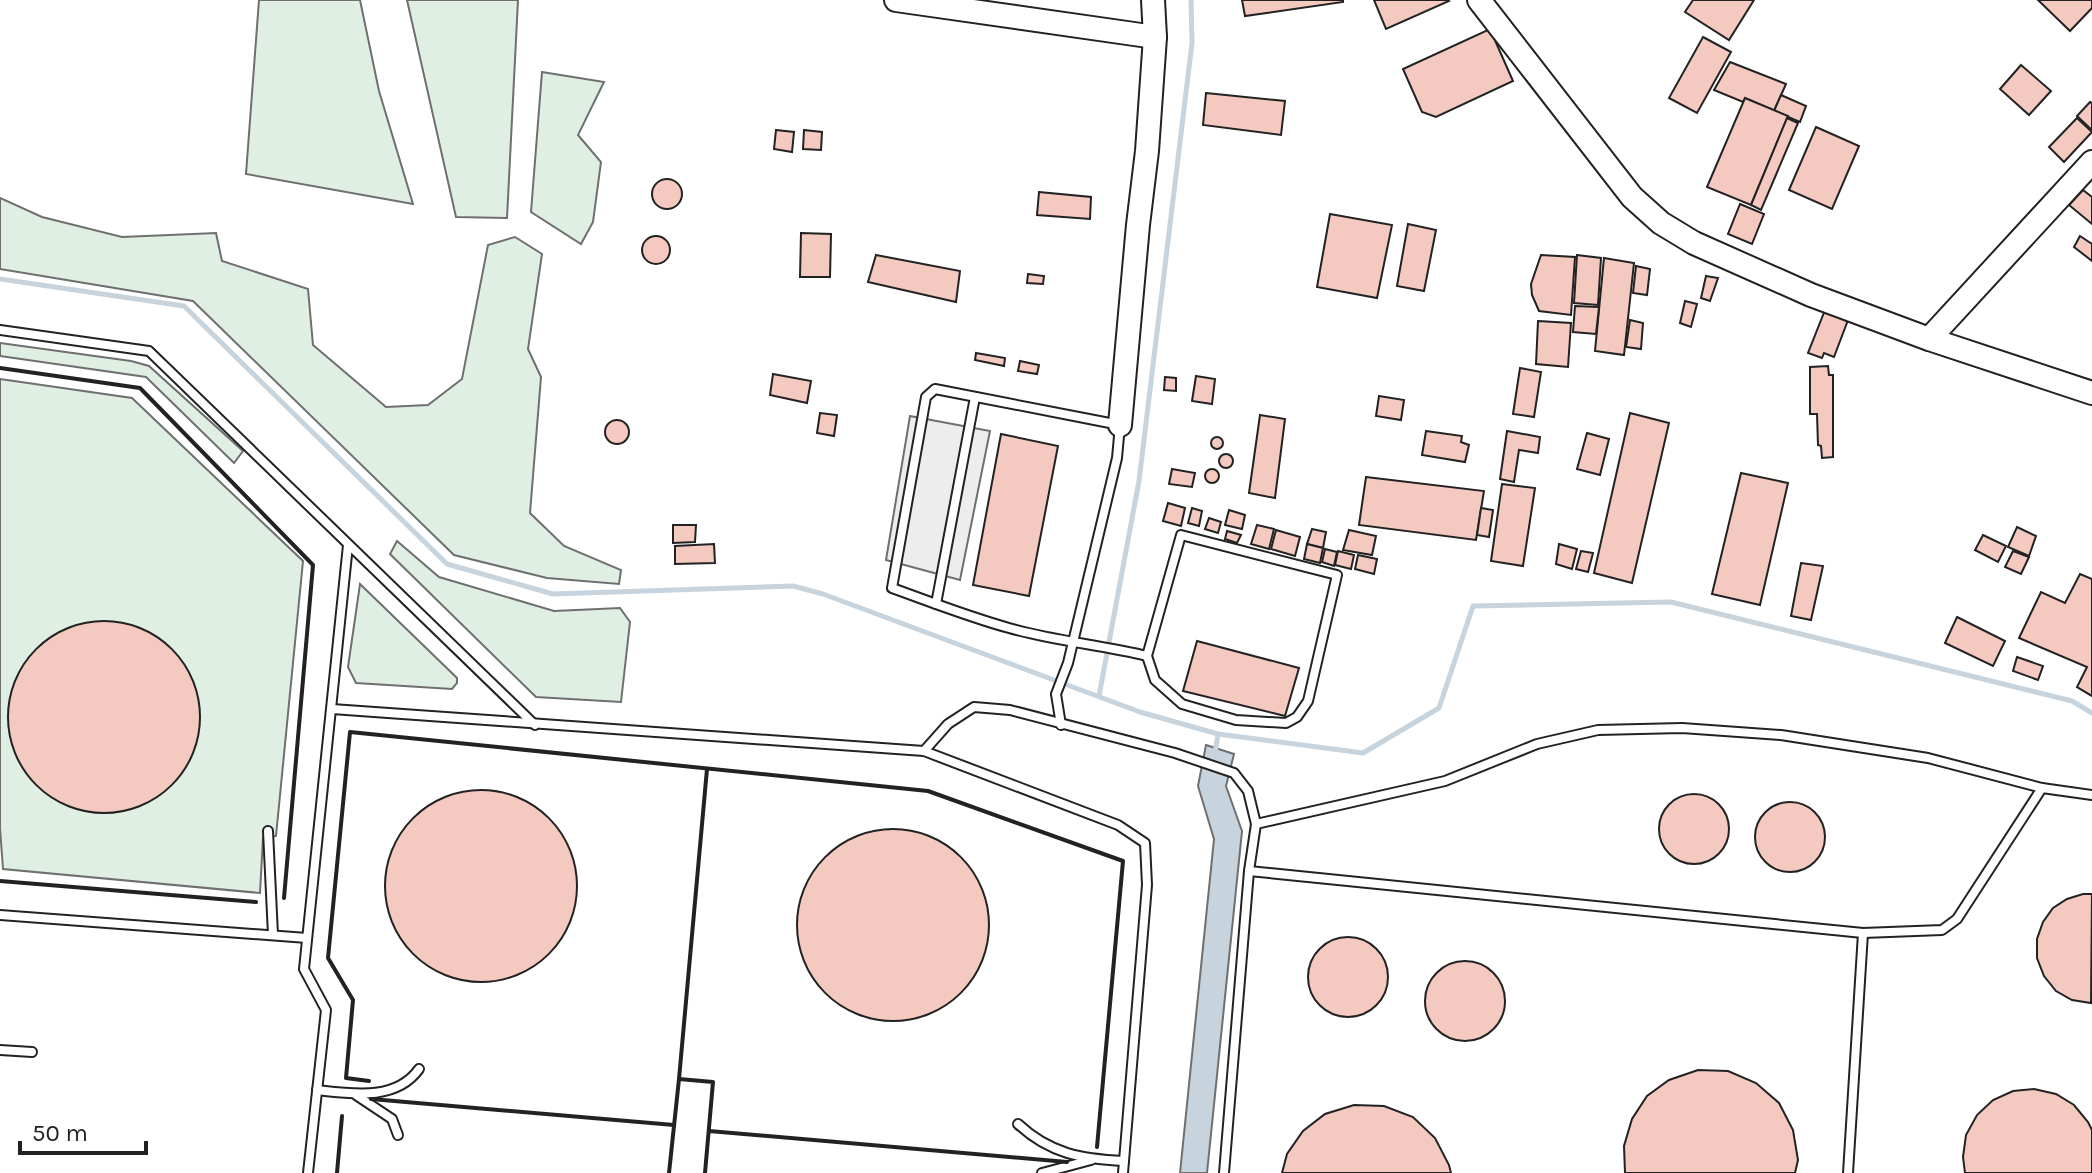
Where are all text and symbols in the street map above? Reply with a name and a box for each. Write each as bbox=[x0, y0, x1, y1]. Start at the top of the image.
scale bar bbox=[20, 1105, 146, 1155]
text: 50 m bbox=[32, 1119, 88, 1147]

